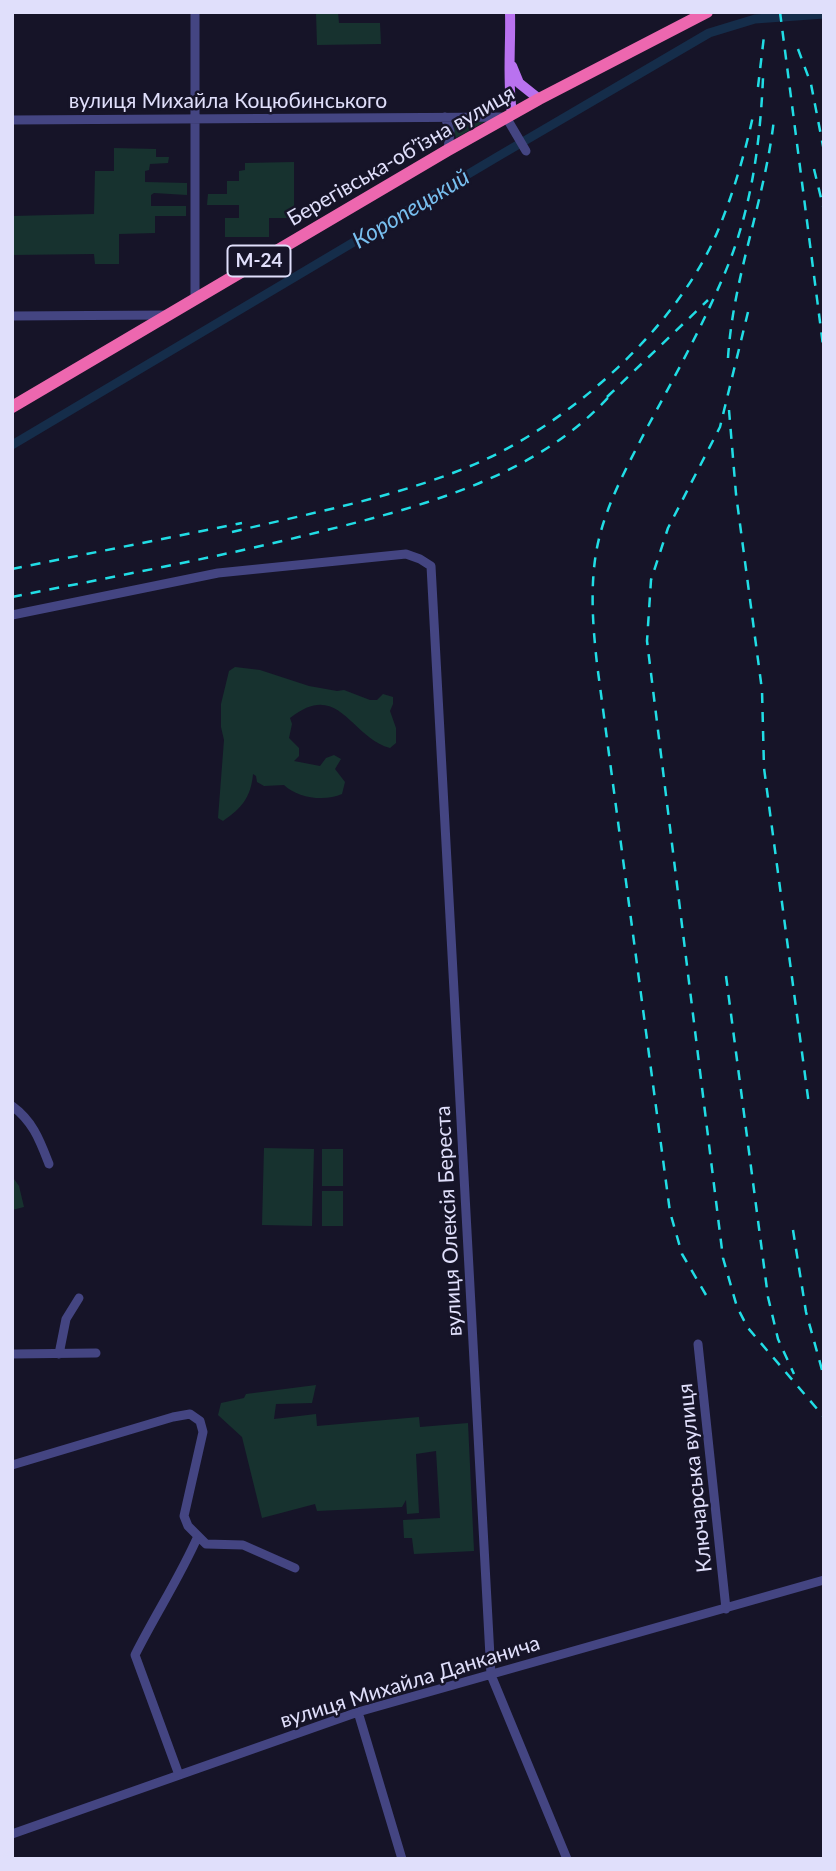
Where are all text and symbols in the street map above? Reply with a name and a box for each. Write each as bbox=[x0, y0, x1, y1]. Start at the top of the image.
street label: Берегівська-обʼїзна вулиця bbox=[283, 80, 519, 232]
street label: вулиця Михайла Коцюбинського bbox=[69, 88, 387, 114]
water label: Коропецький bbox=[348, 163, 474, 255]
road number: М-24 bbox=[228, 246, 290, 276]
street label: вулиця Олексія Береста bbox=[430, 1105, 468, 1337]
street label: Ключарська вулиця bbox=[673, 1382, 717, 1574]
street label: вулиця Михайла Данканича bbox=[277, 1630, 543, 1734]

